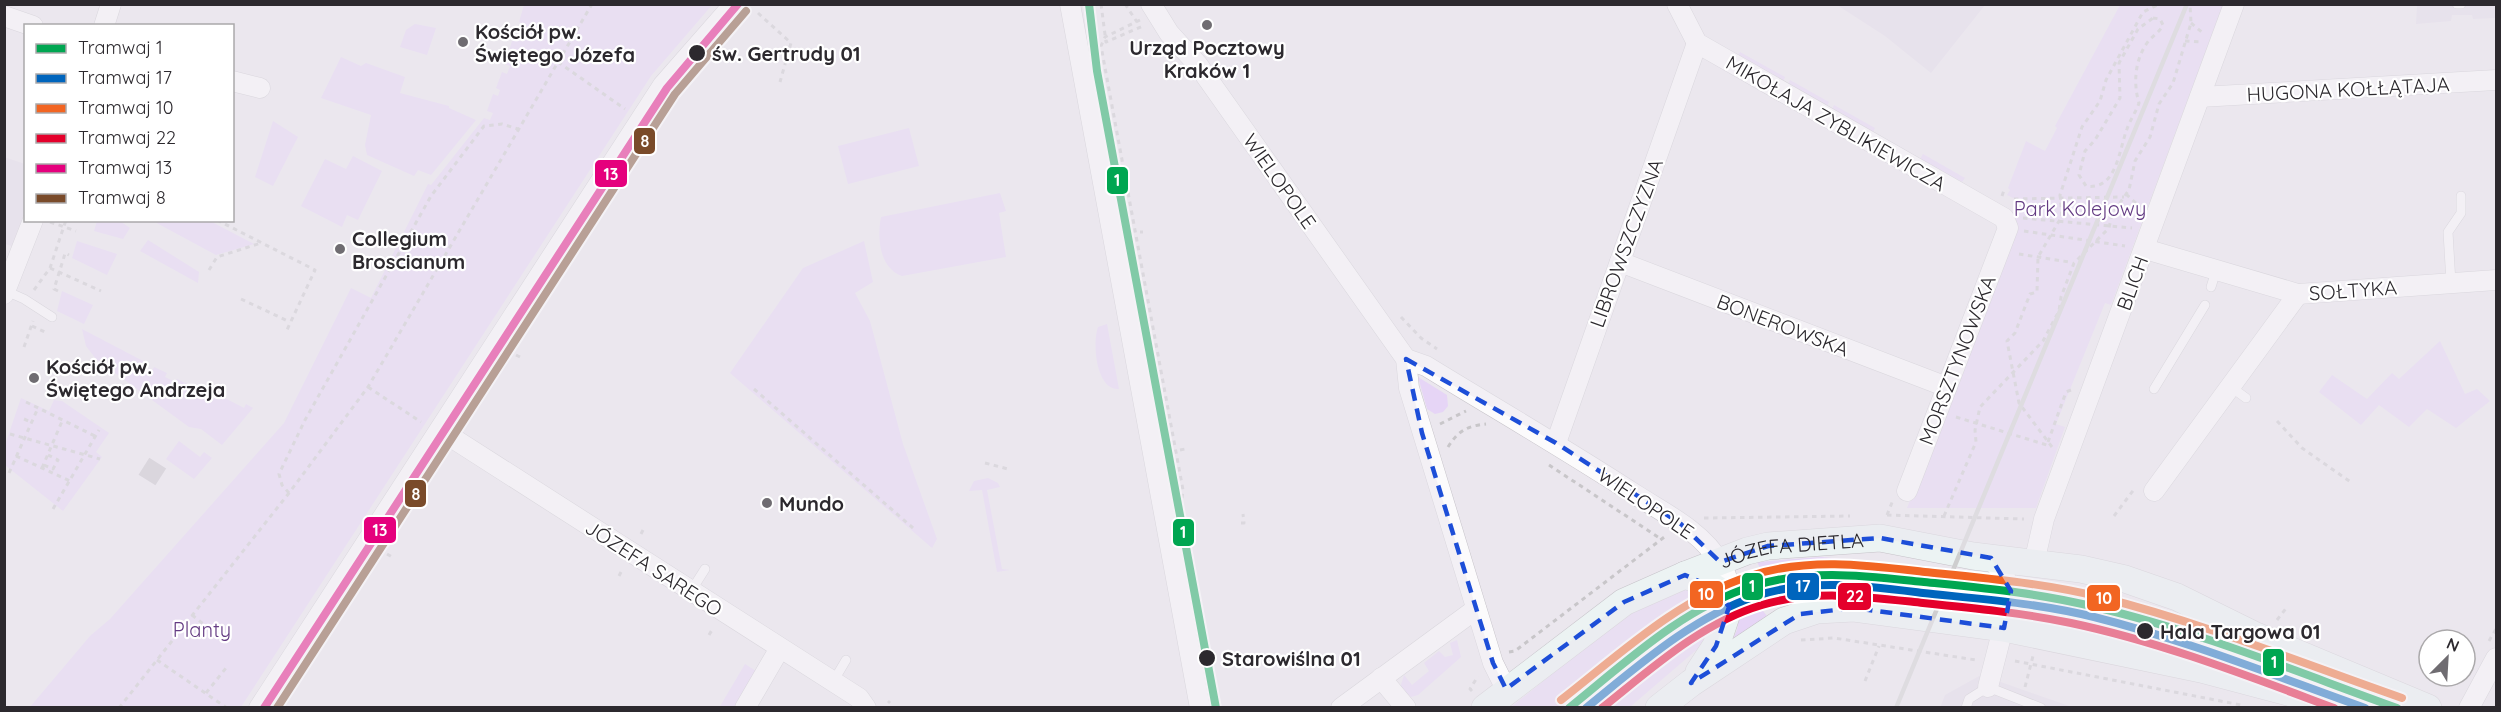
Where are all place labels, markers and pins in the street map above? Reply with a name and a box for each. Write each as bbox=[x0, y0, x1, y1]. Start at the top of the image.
marker: Urząd Pocztowy Kraków 1 bbox=[1200, 18, 1214, 32]
place label: Kościół pw. Świętego Józefa bbox=[475, 19, 635, 67]
marker: Kościół pw. Świętego Józefa bbox=[456, 35, 470, 49]
place label: Urząd Pocztowy Kraków 1 bbox=[1129, 35, 1285, 83]
place label: św. Gertrudy 01 bbox=[712, 41, 861, 66]
marker: św. Gertrudy 01 bbox=[687, 43, 707, 63]
place label: Collegium Broscianum bbox=[352, 226, 465, 274]
marker: Collegium Broscianum bbox=[333, 242, 347, 256]
place label: Kościół pw. Świętego Andrzeja bbox=[46, 354, 225, 402]
marker: Kościół pw. Świętego Andrzeja bbox=[27, 371, 41, 385]
place label: Mundo bbox=[779, 491, 844, 516]
marker: Mundo bbox=[760, 496, 774, 510]
place label: Hala Targowa 01 bbox=[2160, 619, 2320, 644]
marker: Hala Targowa 01 bbox=[2135, 621, 2155, 641]
place label: Starowiślna 01 bbox=[1222, 646, 1361, 671]
marker: Starowiślna 01 bbox=[1197, 648, 1217, 668]

